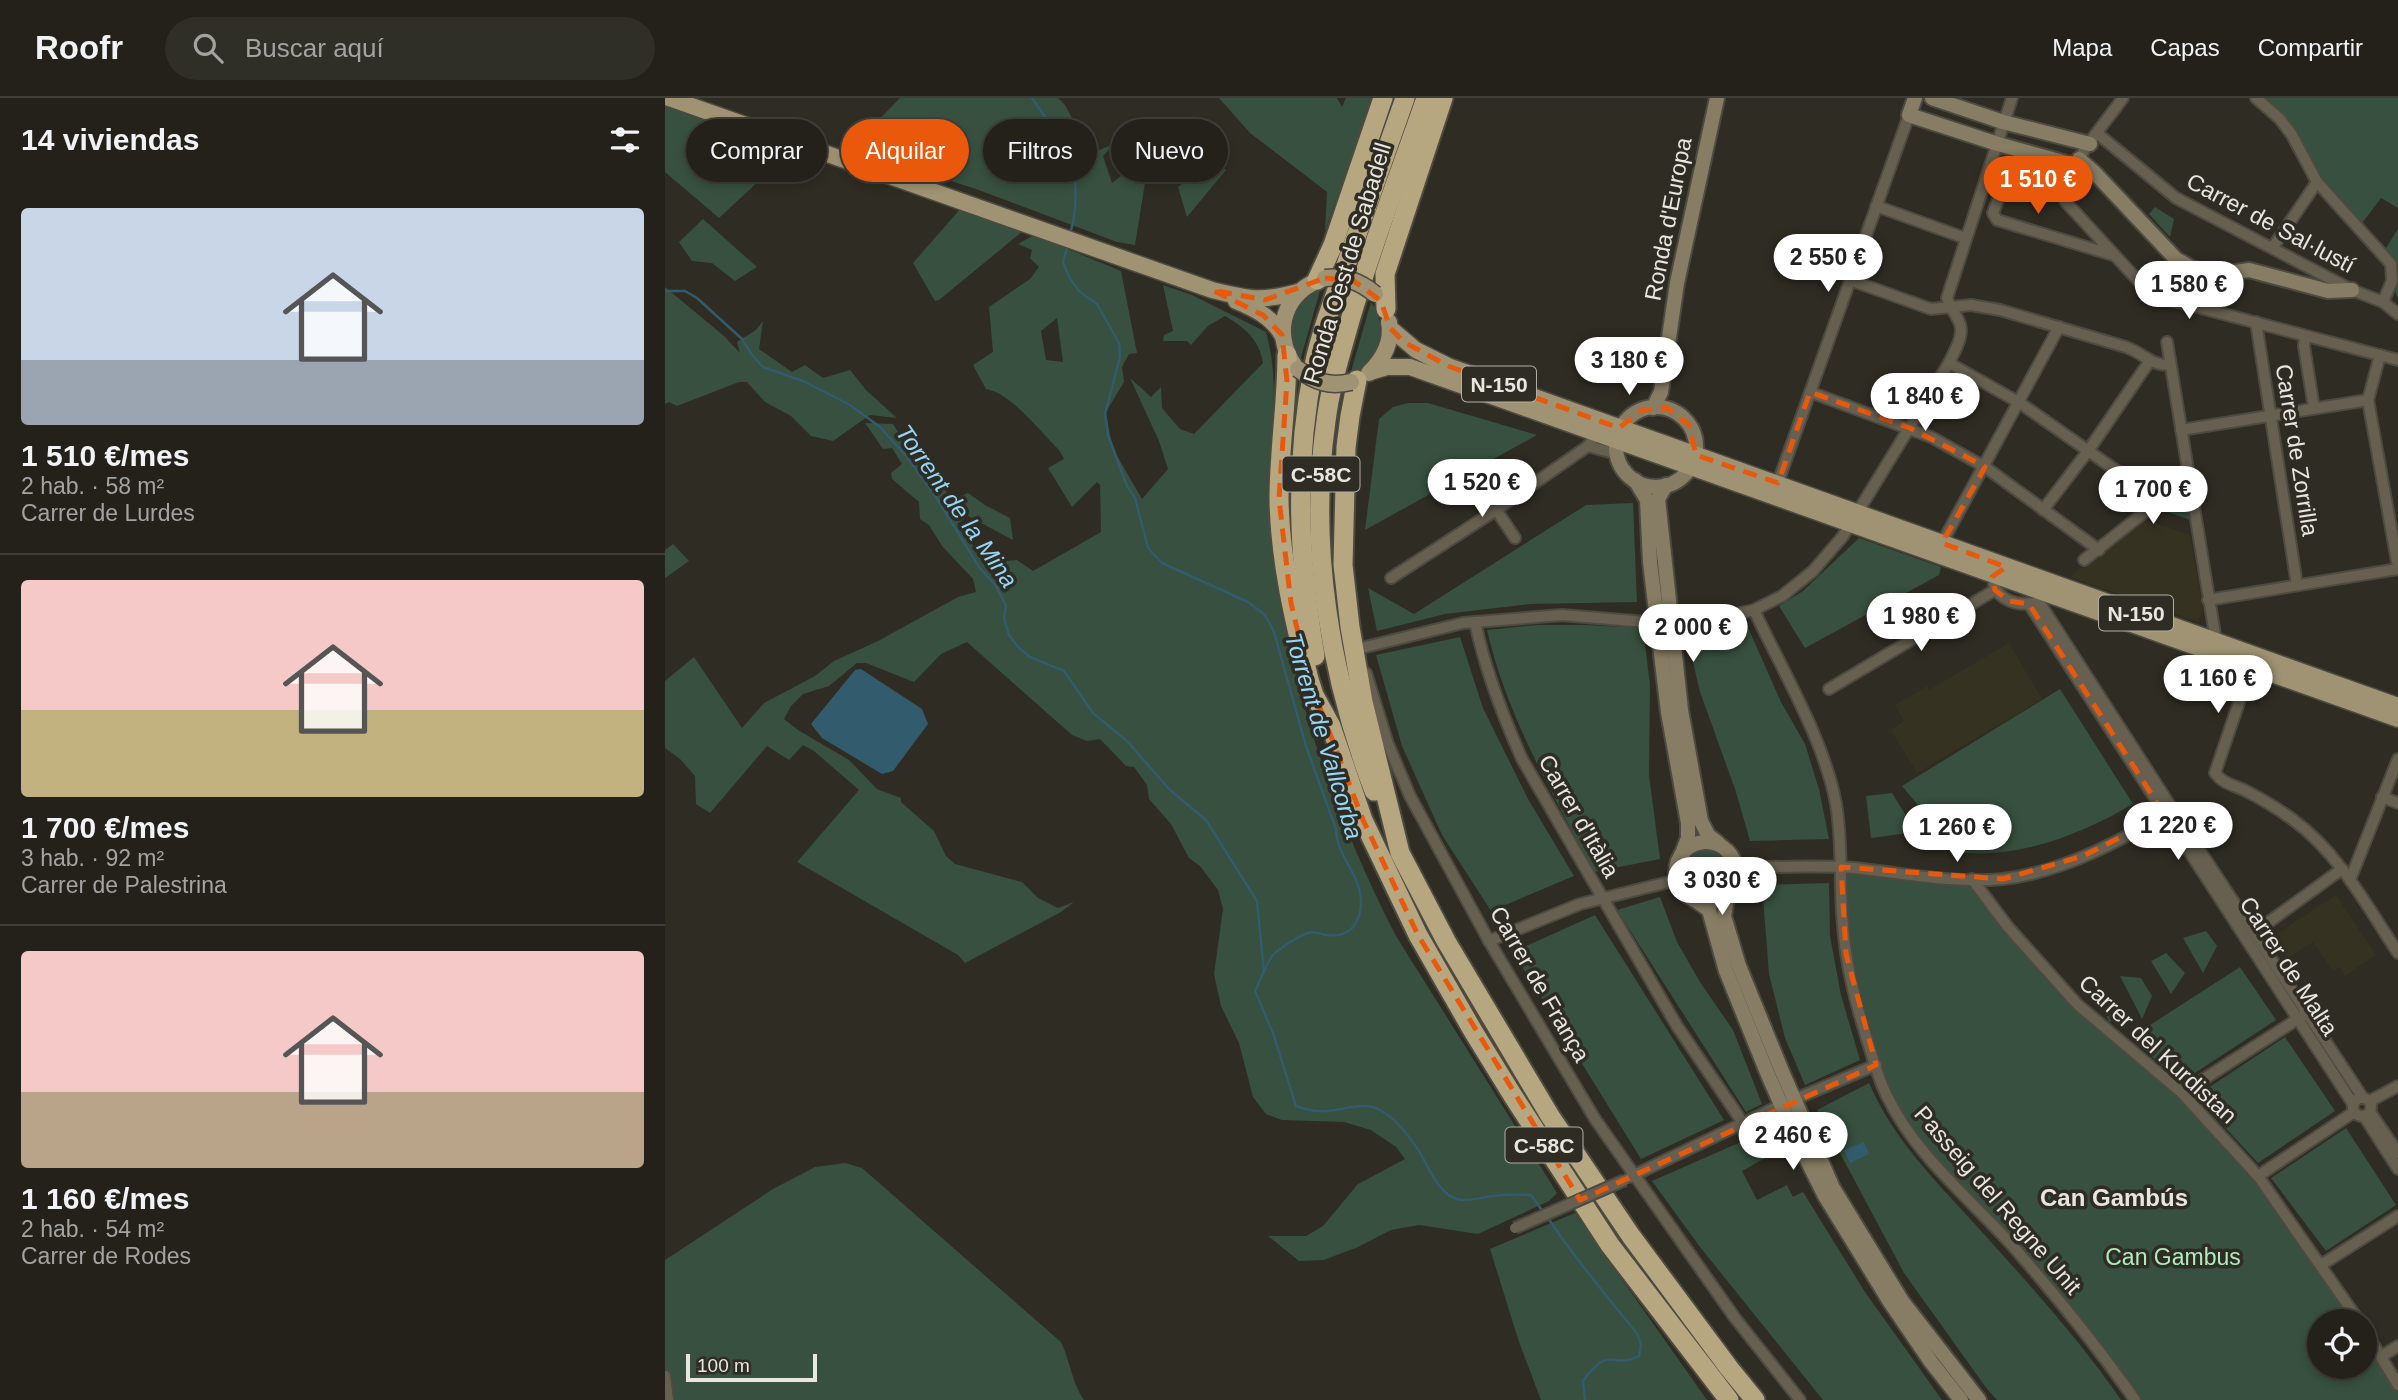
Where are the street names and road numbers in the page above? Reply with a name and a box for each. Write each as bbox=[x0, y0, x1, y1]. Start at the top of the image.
street label: Ronda d'Europa bbox=[1639, 135, 1697, 303]
street label: Ronda Oest de Sabadell bbox=[1298, 139, 1396, 387]
street label: Carrer de Sal·lustí bbox=[2183, 168, 2360, 279]
street label: Carrer de Zorrilla bbox=[2271, 362, 2323, 538]
road number: N-150 bbox=[1462, 366, 1536, 402]
road number: C-58C bbox=[1283, 456, 1359, 492]
road number: N-150 bbox=[2099, 596, 2173, 630]
street label: Carrer d'Itàlia bbox=[1533, 750, 1625, 882]
street label: Carrer de Malta bbox=[2235, 892, 2344, 1040]
street label: Carrer de França bbox=[1485, 902, 1595, 1067]
street label: Carrer del Kurdistan bbox=[2074, 969, 2242, 1129]
street label: Passeig del Regne Unit bbox=[1909, 1101, 2087, 1300]
road number: C-58C bbox=[1505, 1128, 1582, 1162]

